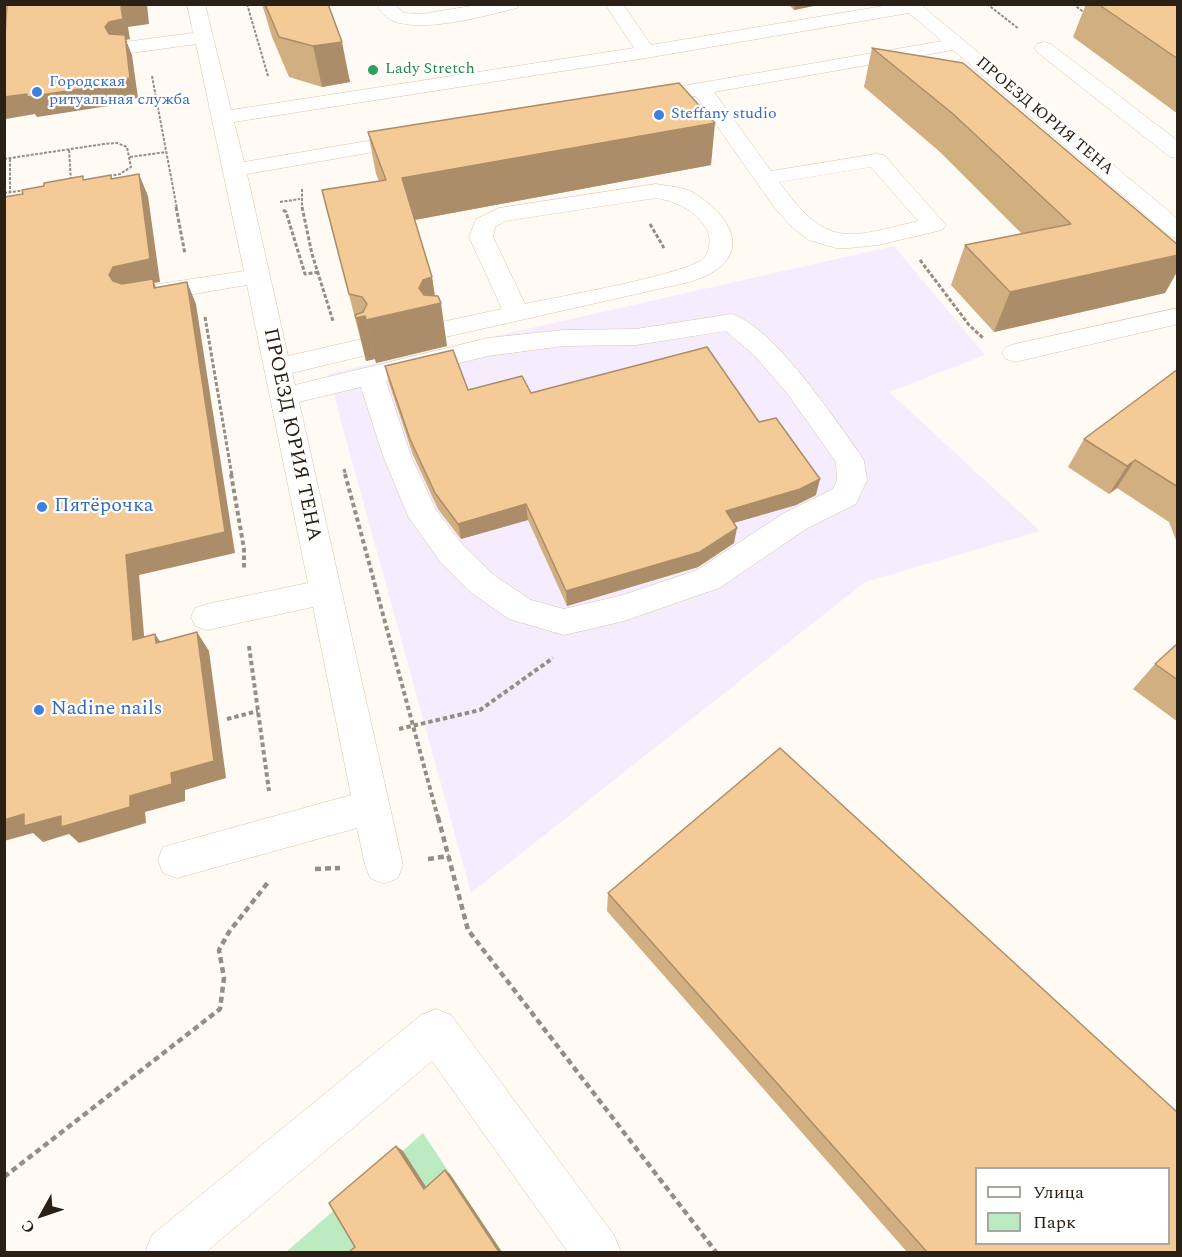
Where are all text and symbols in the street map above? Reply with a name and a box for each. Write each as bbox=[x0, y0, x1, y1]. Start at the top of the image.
street label: ПРОЕЗД ЮРИЯ ТЕНА bbox=[971, 54, 1117, 180]
place label: Lady Stretch bbox=[385, 60, 475, 80]
marker: Lady Stretch bbox=[366, 63, 380, 77]
place label: Городская ритуальная служба bbox=[49, 73, 190, 111]
marker: Городская ритуальная служба bbox=[30, 85, 44, 99]
place label: Steffany studio bbox=[671, 105, 777, 125]
marker: Steffany studio bbox=[652, 108, 666, 122]
street label: ПРОЕЗД ЮРИЯ ТЕНА bbox=[257, 326, 325, 544]
place label: Пятёрочка bbox=[54, 495, 154, 519]
marker: Пятёрочка bbox=[35, 500, 49, 514]
place label: Nadine nails bbox=[51, 698, 162, 722]
marker: Nadine nails bbox=[32, 703, 46, 717]
legend bbox=[975, 1167, 1170, 1245]
text: Улица bbox=[1033, 1179, 1084, 1206]
north arrow bbox=[12, 1185, 72, 1245]
text: Парк bbox=[1033, 1209, 1076, 1236]
text: С bbox=[15, 1214, 41, 1239]

